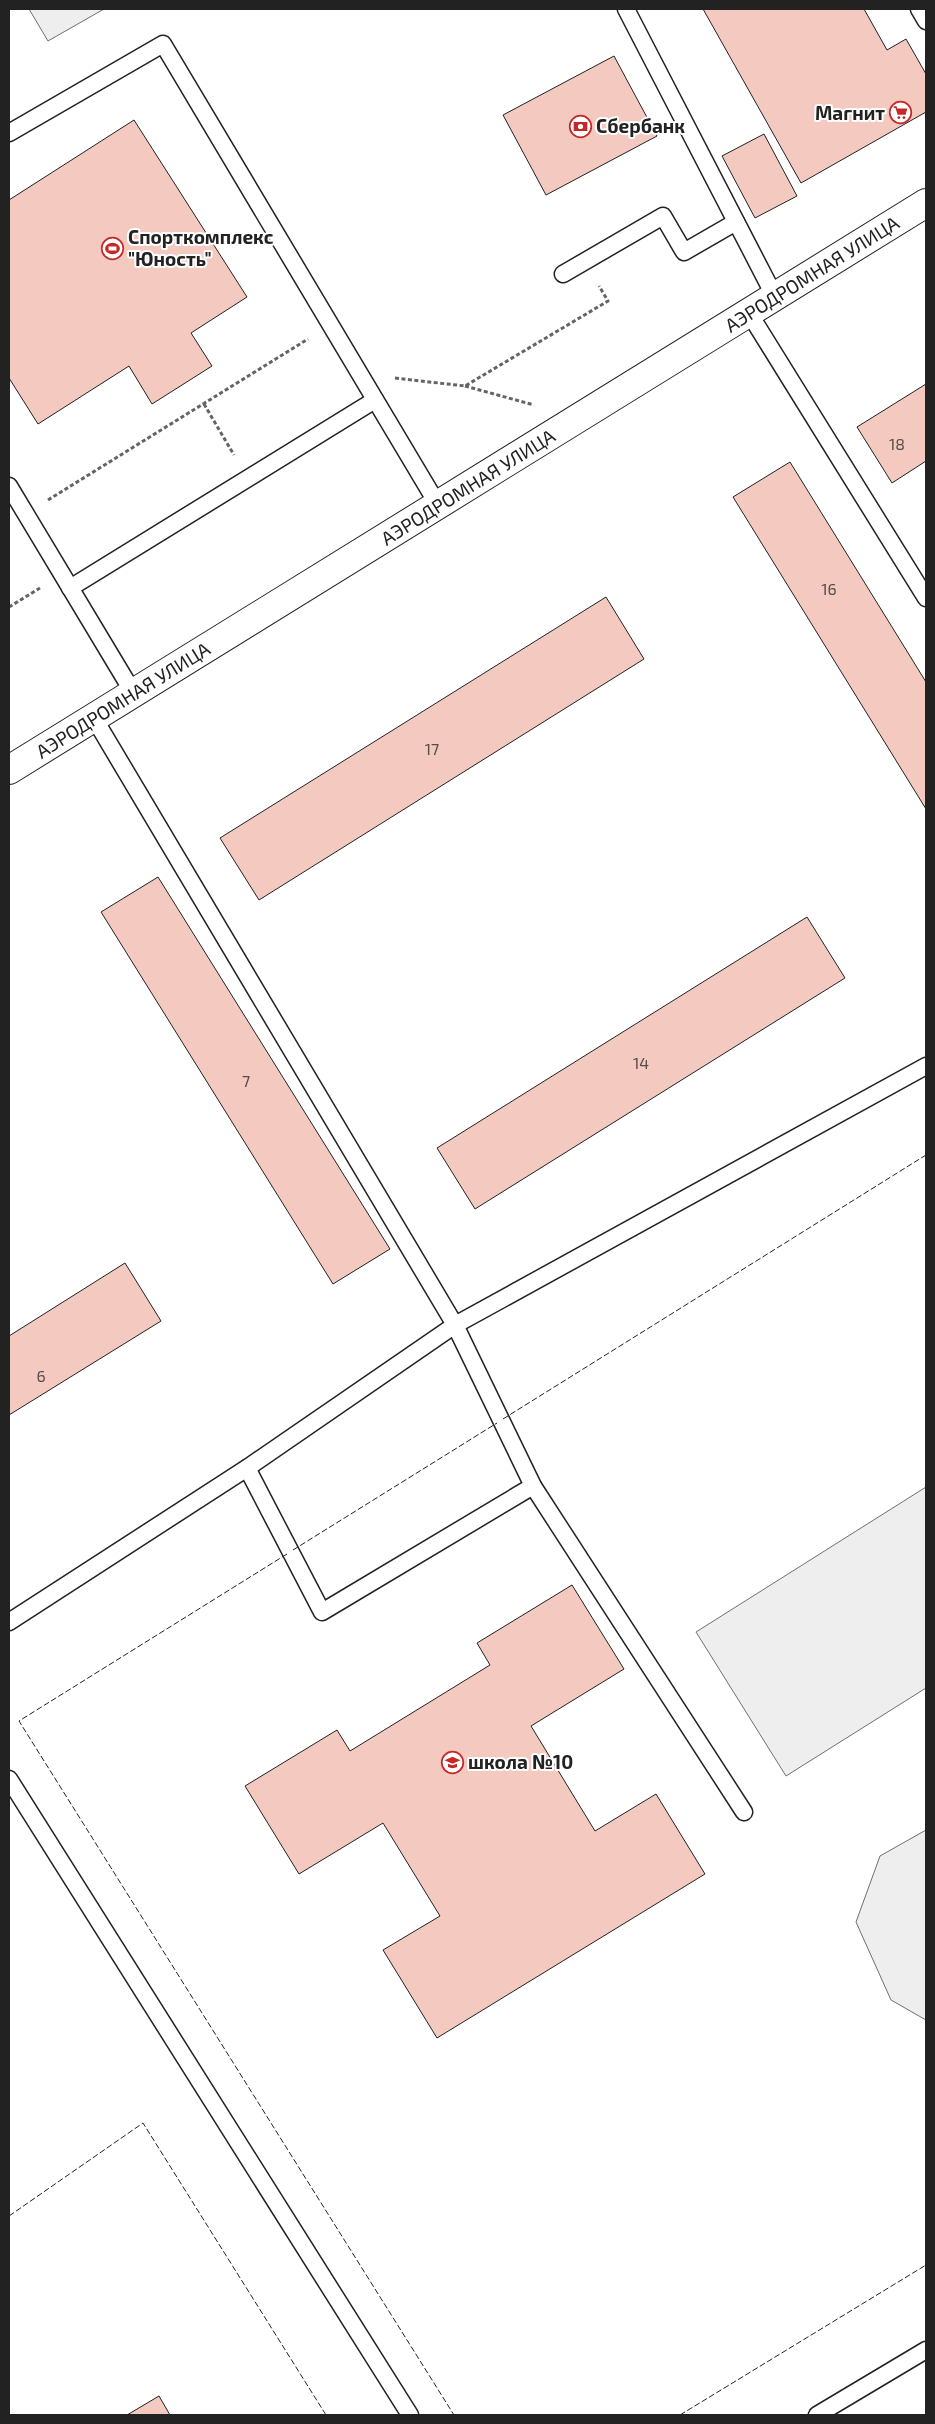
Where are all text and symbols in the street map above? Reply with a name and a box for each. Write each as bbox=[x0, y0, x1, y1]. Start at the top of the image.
place label: Магнит bbox=[815, 101, 885, 124]
supermarket icon: Магнит bbox=[889, 101, 913, 125]
bank icon: Сбербанк bbox=[568, 114, 592, 138]
place label: Сбербанк bbox=[596, 114, 685, 137]
street label: АЭРОДРОМНАЯ УЛИЦА bbox=[721, 211, 903, 337]
place label: Спорткомплекс "Юность" bbox=[128, 225, 274, 270]
sports icon: Спорткомплекс "Юность" bbox=[100, 236, 124, 260]
street label: АЭРОДРОМНАЯ УЛИЦА bbox=[377, 424, 559, 550]
house number: 18 bbox=[889, 434, 905, 453]
house number: 16 bbox=[821, 579, 837, 598]
street label: АЭРОДРОМНАЯ УЛИЦА bbox=[32, 637, 214, 763]
house number: 17 bbox=[425, 739, 439, 758]
house number: 14 bbox=[633, 1053, 649, 1072]
house number: 7 bbox=[242, 1071, 250, 1090]
house number: 6 bbox=[36, 1366, 46, 1385]
school or university icon: школа №10 bbox=[440, 1750, 464, 1774]
place label: школа №10 bbox=[468, 1750, 573, 1773]

